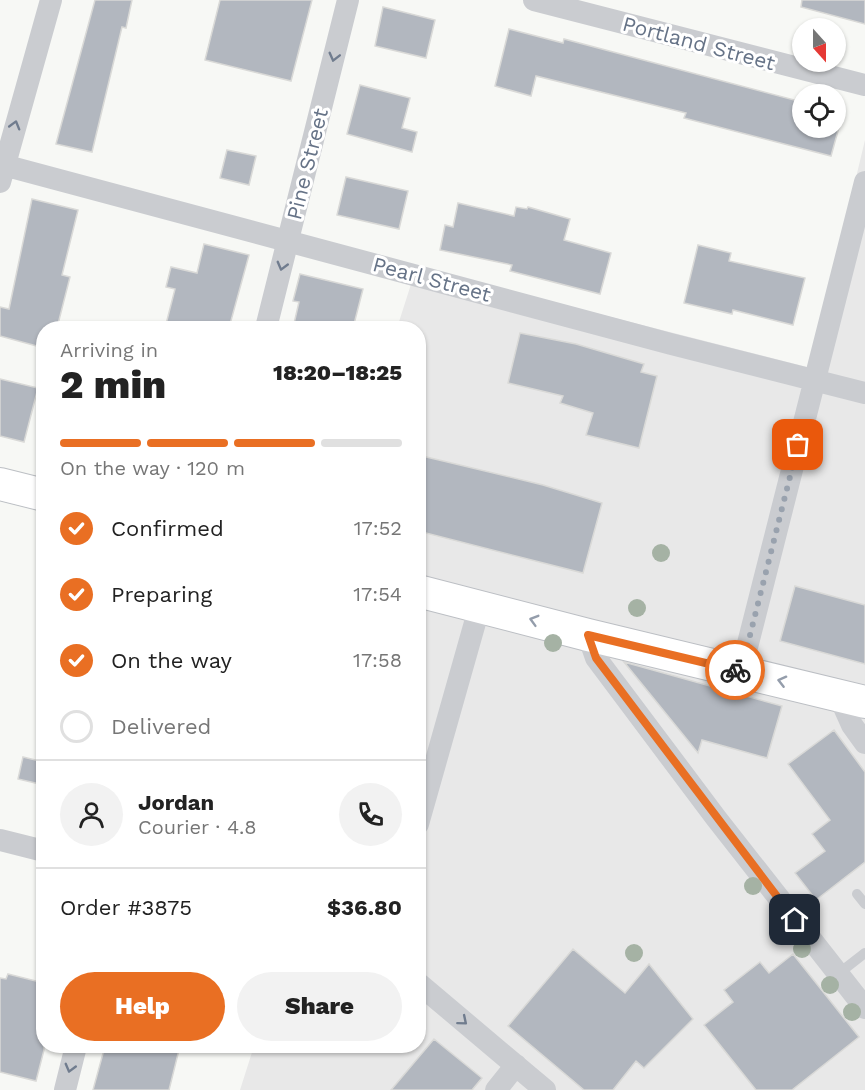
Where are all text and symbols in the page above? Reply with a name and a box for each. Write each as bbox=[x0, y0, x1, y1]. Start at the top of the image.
street label: Portland Street bbox=[620, 11, 778, 75]
north arrow bbox=[792, 18, 846, 72]
map controls bbox=[792, 18, 846, 138]
one-way arrow bbox=[329, 52, 342, 62]
button: locate bbox=[792, 84, 846, 138]
street label: Pine Street bbox=[281, 106, 333, 222]
one-way arrow bbox=[8, 120, 20, 131]
street label: Pearl Street bbox=[370, 251, 494, 307]
one-way arrow bbox=[276, 261, 289, 271]
text: Arriving in bbox=[60, 338, 158, 362]
text: 18:20–18:25 bbox=[273, 360, 402, 385]
text: 2 min bbox=[60, 362, 166, 407]
pin bbox=[772, 419, 823, 470]
icon: bag bbox=[781, 428, 814, 461]
text: On the way · 120 m bbox=[60, 456, 245, 480]
icon: check bbox=[60, 512, 93, 545]
text: Confirmed bbox=[111, 516, 224, 541]
text: 17:52 bbox=[354, 516, 402, 540]
icon: check bbox=[60, 578, 93, 611]
text: Preparing bbox=[111, 582, 212, 607]
text: 17:54 bbox=[353, 582, 402, 606]
one-way arrow bbox=[529, 615, 540, 627]
courier bbox=[705, 640, 765, 700]
icon: check bbox=[60, 644, 93, 677]
text: On the way bbox=[111, 648, 232, 673]
text: 17:58 bbox=[353, 648, 402, 672]
icon: bike bbox=[719, 654, 752, 687]
one-way arrow bbox=[777, 676, 787, 689]
text: Delivered bbox=[111, 714, 211, 739]
button: person bbox=[60, 783, 123, 846]
button: phone bbox=[339, 783, 402, 846]
text: Jordan bbox=[138, 790, 214, 815]
text: Courier · 4.8 bbox=[138, 815, 257, 839]
pin bbox=[769, 894, 820, 945]
text: Order #3875 bbox=[60, 895, 192, 920]
text: $36.80 bbox=[327, 895, 402, 920]
icon: home bbox=[778, 903, 811, 936]
button: Help bbox=[60, 972, 225, 1041]
button: Share bbox=[237, 972, 402, 1041]
one-way arrow bbox=[456, 1013, 467, 1024]
one-way arrow bbox=[65, 1063, 78, 1073]

